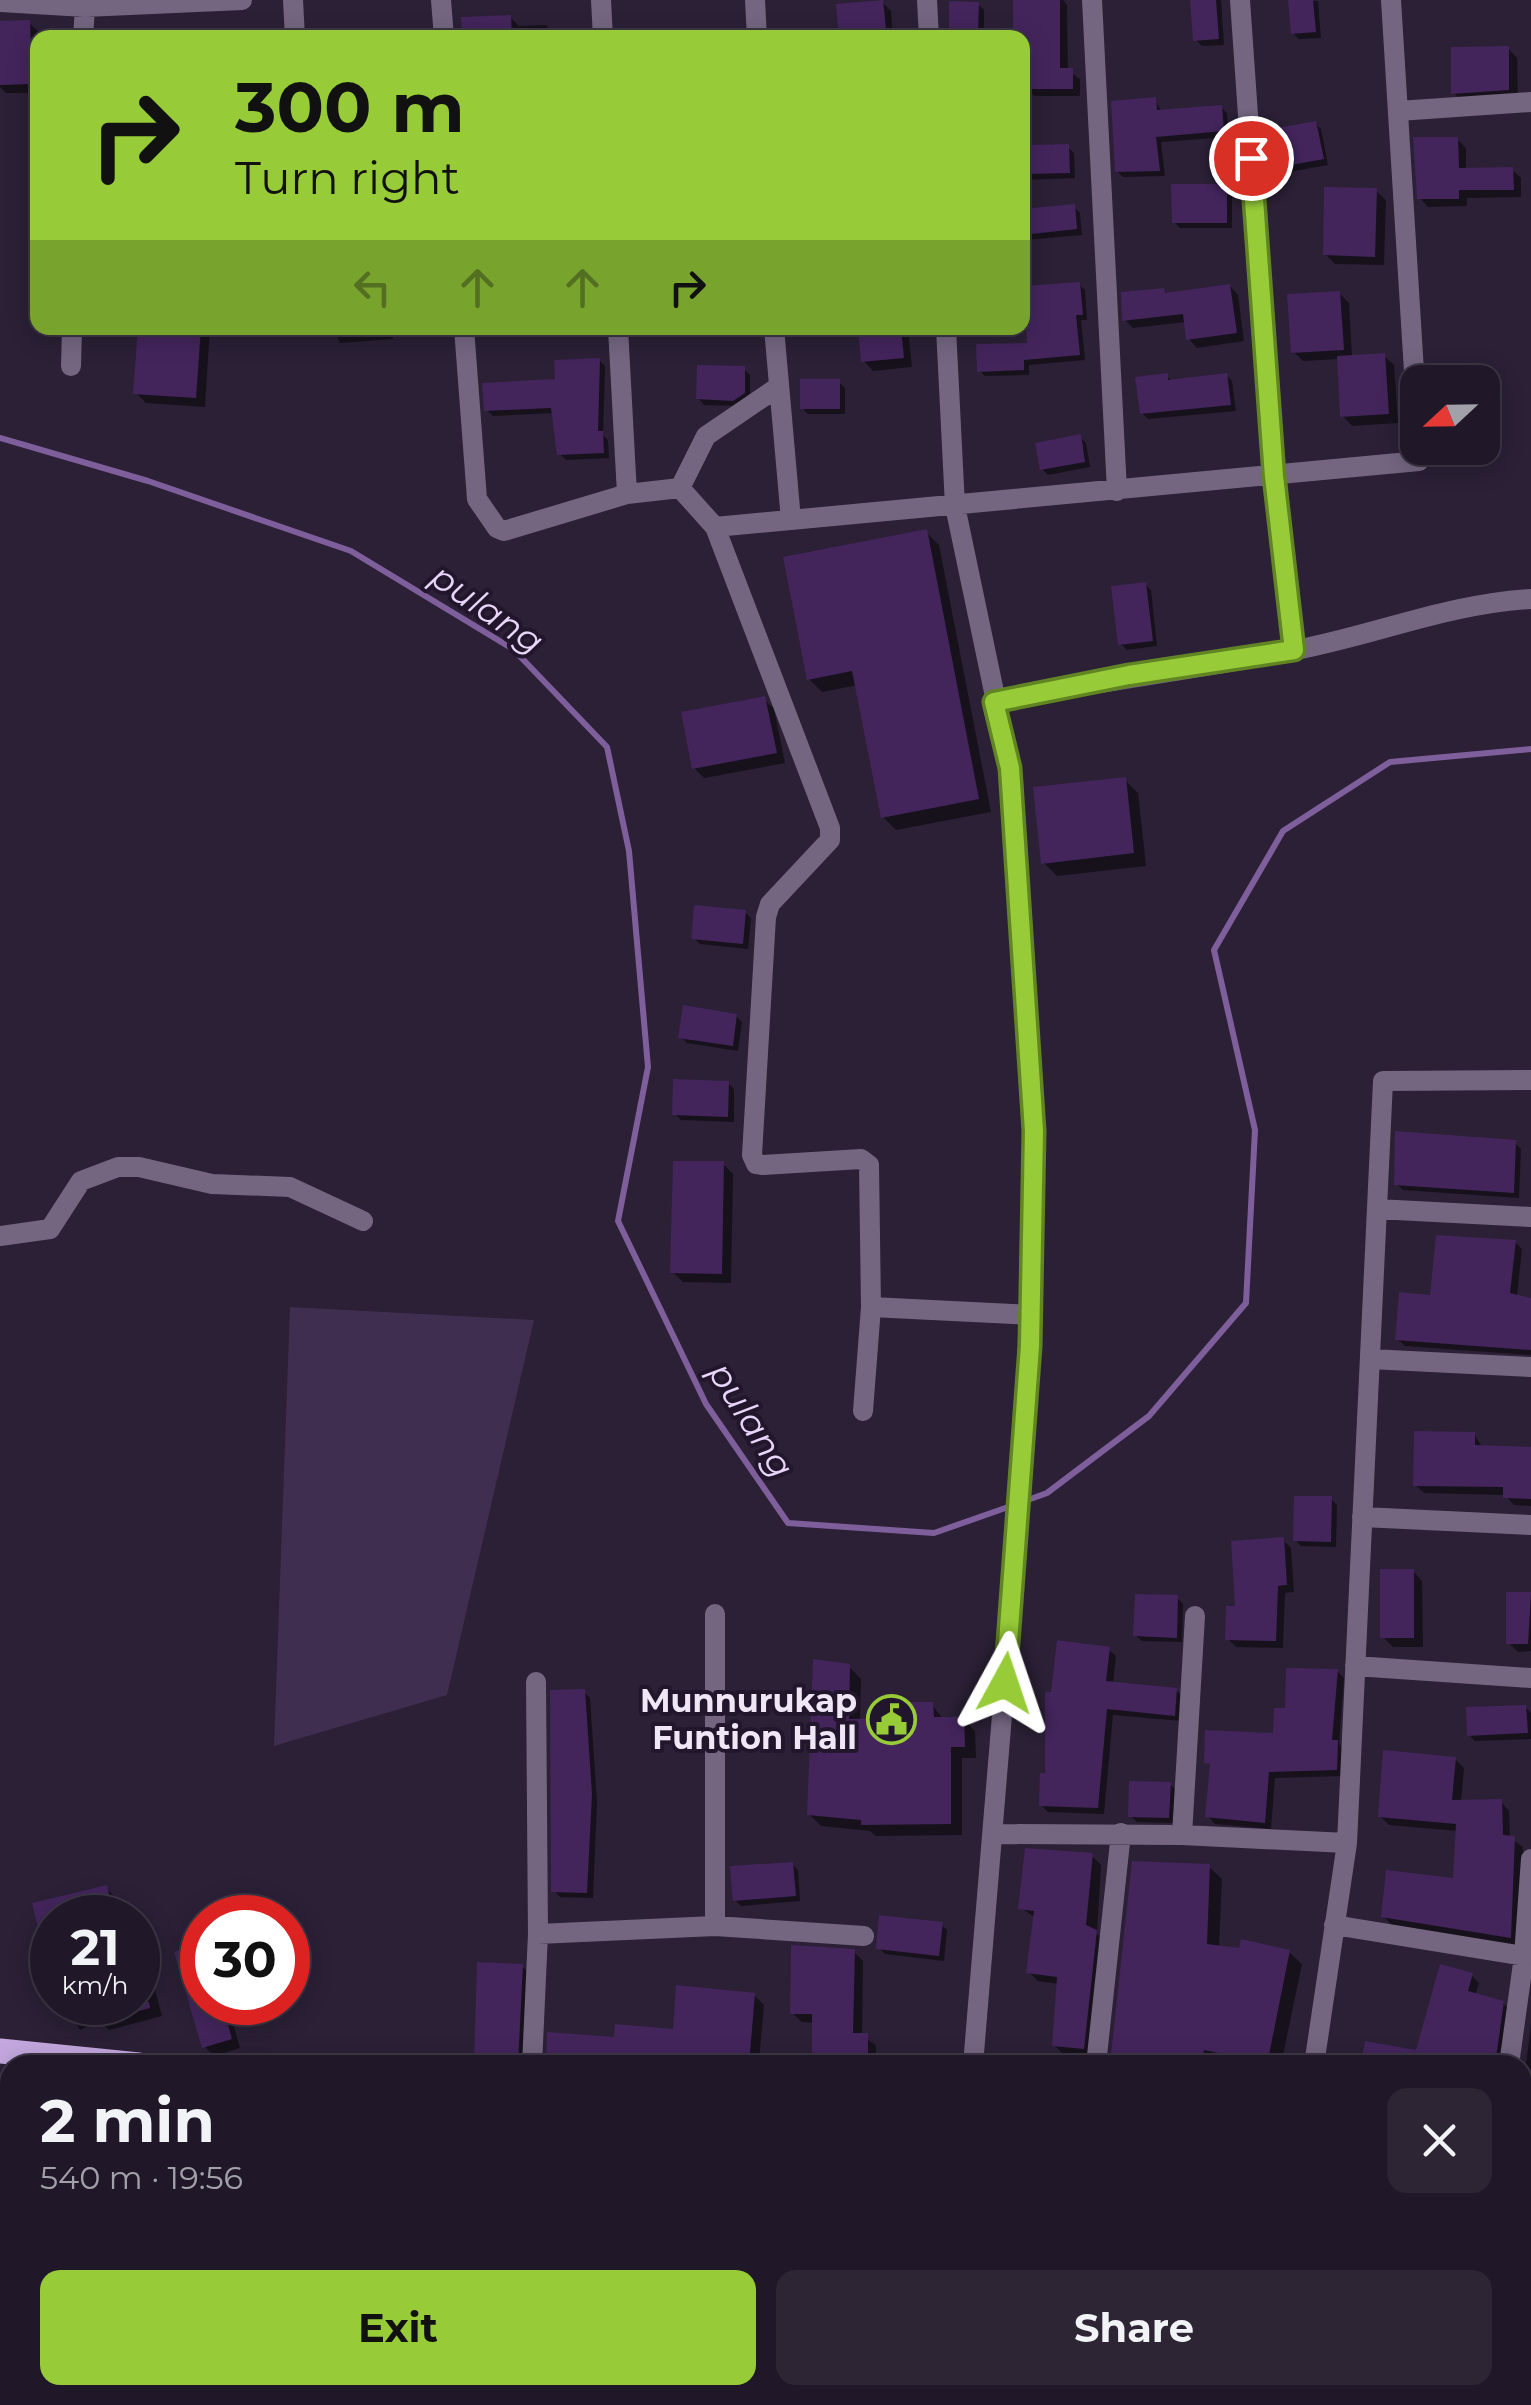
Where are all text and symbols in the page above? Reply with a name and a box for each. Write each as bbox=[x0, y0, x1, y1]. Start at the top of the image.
text: 300 m bbox=[235, 64, 465, 150]
icon: right bbox=[70, 70, 200, 200]
pin bbox=[1209, 116, 1294, 201]
icon: arrive bbox=[1224, 131, 1279, 186]
text: Turn right bbox=[235, 150, 460, 205]
icon: left bbox=[345, 260, 400, 315]
icon: ahead bbox=[450, 260, 505, 315]
icon: ahead bbox=[555, 260, 610, 315]
icon: right bbox=[660, 260, 715, 315]
north arrow bbox=[1400, 365, 1500, 465]
map controls bbox=[1400, 365, 1500, 465]
water label: pulang bbox=[423, 554, 552, 663]
water label: pulang bbox=[699, 1354, 804, 1485]
position arrow bbox=[953, 1631, 1057, 1735]
place label: Munnurukap Funtion Hall bbox=[640, 1681, 857, 1757]
public building icon: Munnurukap Funtion Hall bbox=[866, 1693, 918, 1745]
speed limit sign: 30 bbox=[180, 1895, 310, 2025]
text: 21 bbox=[70, 1917, 120, 1978]
text: km/h bbox=[62, 1970, 128, 2000]
text: 2 min bbox=[40, 2084, 215, 2157]
button: close bbox=[1387, 2088, 1492, 2193]
text: 540 m · 19:56 bbox=[40, 2158, 243, 2197]
button: Exit bbox=[40, 2270, 756, 2385]
button: Share bbox=[776, 2270, 1492, 2385]

